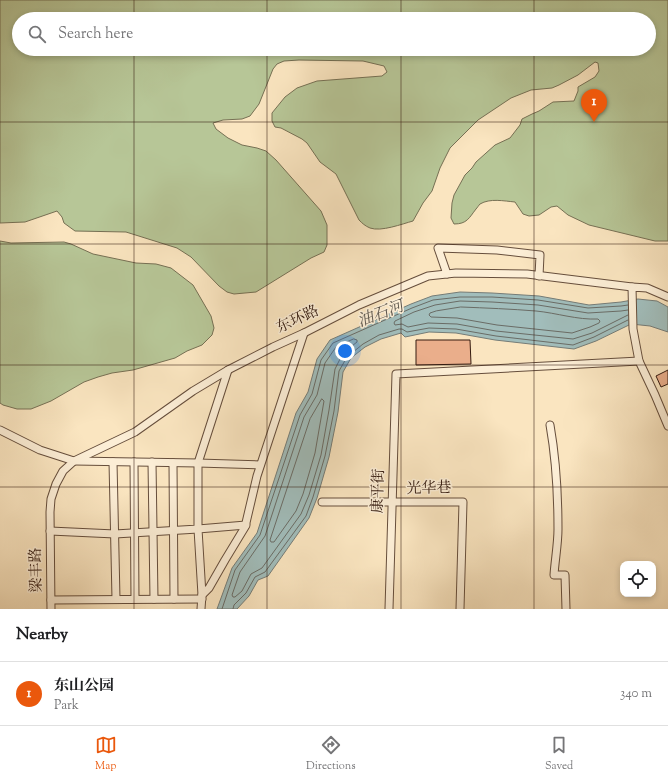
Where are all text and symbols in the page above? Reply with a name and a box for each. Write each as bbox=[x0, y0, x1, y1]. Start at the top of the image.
search box bbox=[12, 12, 656, 56]
icon: search bbox=[26, 23, 48, 45]
text: Search here bbox=[58, 24, 133, 45]
pin: 1 bbox=[581, 89, 607, 122]
water label: 油石河 bbox=[354, 295, 410, 334]
street label: 东环路 bbox=[273, 301, 323, 339]
your location bbox=[335, 341, 355, 361]
street label: 康平街 bbox=[368, 468, 390, 514]
street label: 光华巷 bbox=[406, 478, 452, 500]
street label: 梁丰路 bbox=[26, 547, 48, 593]
map controls bbox=[620, 561, 656, 597]
button: locate bbox=[620, 561, 656, 597]
text: Nearby bbox=[16, 623, 68, 647]
text: 东山公园 bbox=[54, 676, 114, 697]
text: 1 bbox=[27, 685, 31, 703]
text: 340 m bbox=[620, 685, 652, 703]
text: Park bbox=[54, 697, 79, 715]
tab: Map bbox=[95, 734, 117, 774]
tab: Directions bbox=[306, 734, 356, 774]
tab: Saved bbox=[545, 734, 573, 774]

